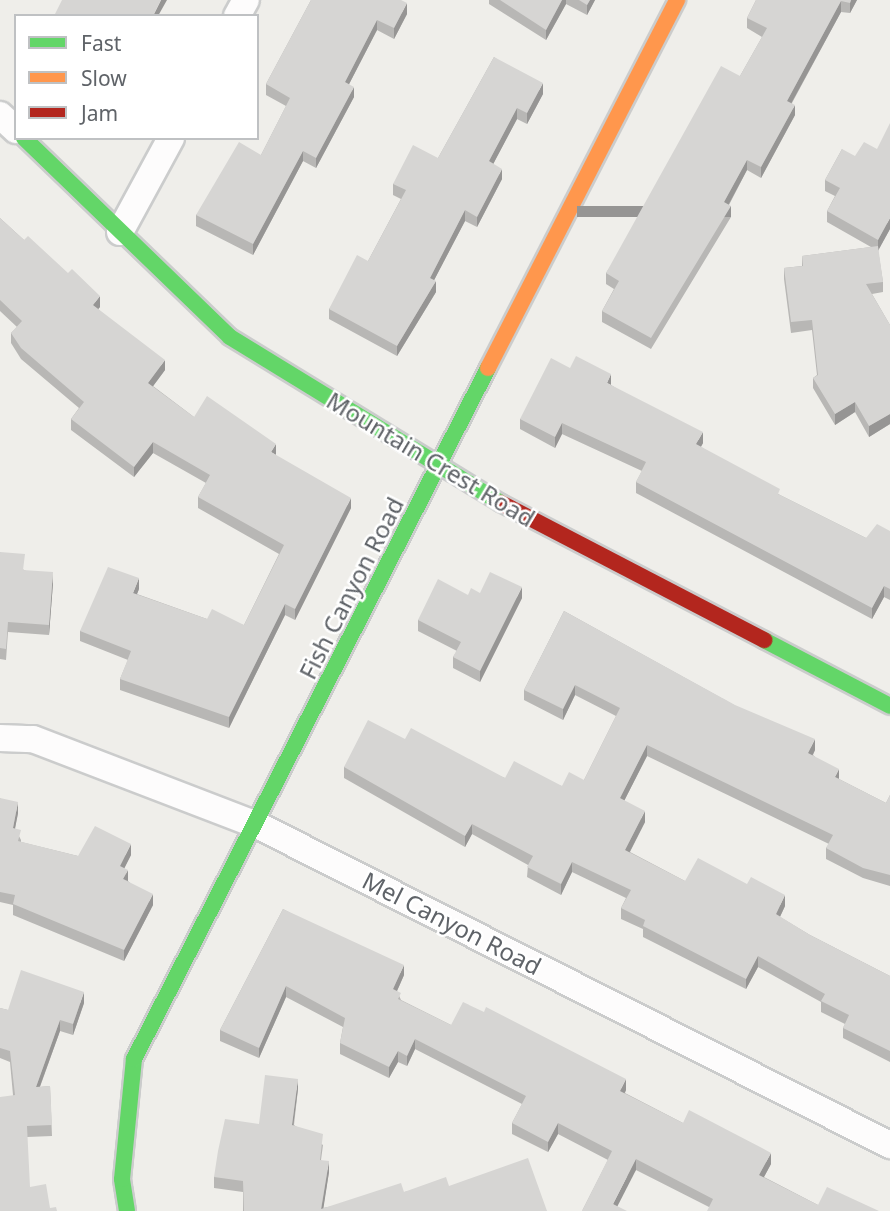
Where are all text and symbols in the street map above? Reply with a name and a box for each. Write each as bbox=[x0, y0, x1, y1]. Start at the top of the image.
legend bbox=[14, 14, 259, 140]
text: Fast bbox=[81, 29, 121, 57]
text: Slow bbox=[81, 64, 127, 92]
text: Jam bbox=[81, 99, 118, 127]
street label: Mountain Crest Road bbox=[322, 385, 540, 533]
street label: Fish Canyon Road bbox=[293, 492, 409, 684]
street label: Mel Canyon Road bbox=[358, 866, 546, 980]

